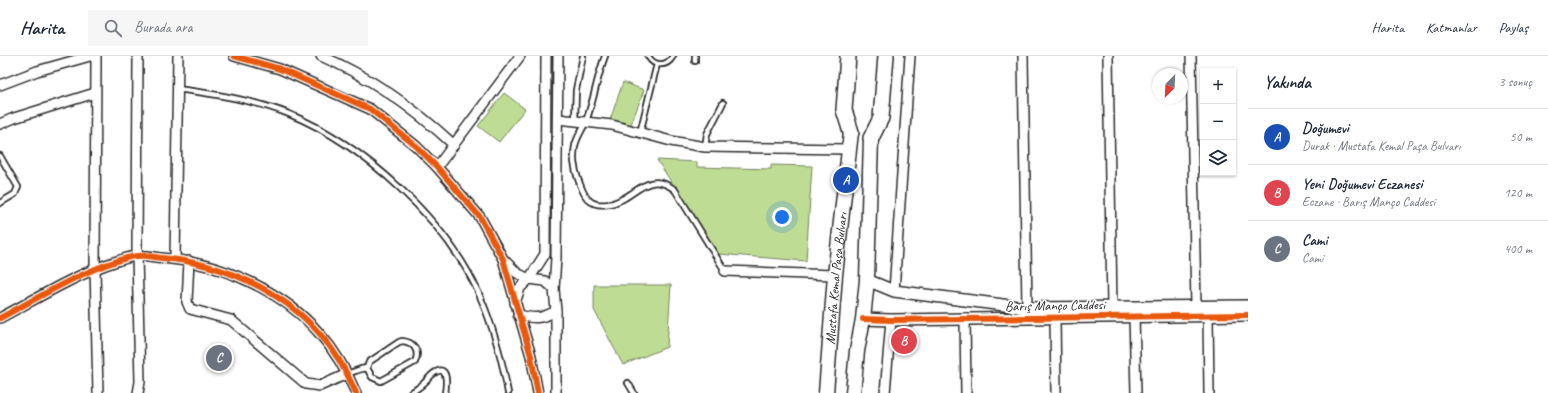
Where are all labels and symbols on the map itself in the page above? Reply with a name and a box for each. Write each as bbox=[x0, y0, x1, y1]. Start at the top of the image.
north arrow bbox=[1152, 68, 1188, 104]
pin: A bbox=[833, 165, 859, 195]
your location bbox=[772, 207, 792, 227]
street label: Mustafa Kemal Paşa Bulvarı bbox=[822, 210, 851, 345]
street label: Barış Manço Caddesi bbox=[1005, 296, 1108, 315]
pin: B bbox=[891, 326, 917, 356]
pin: C bbox=[206, 343, 232, 373]

